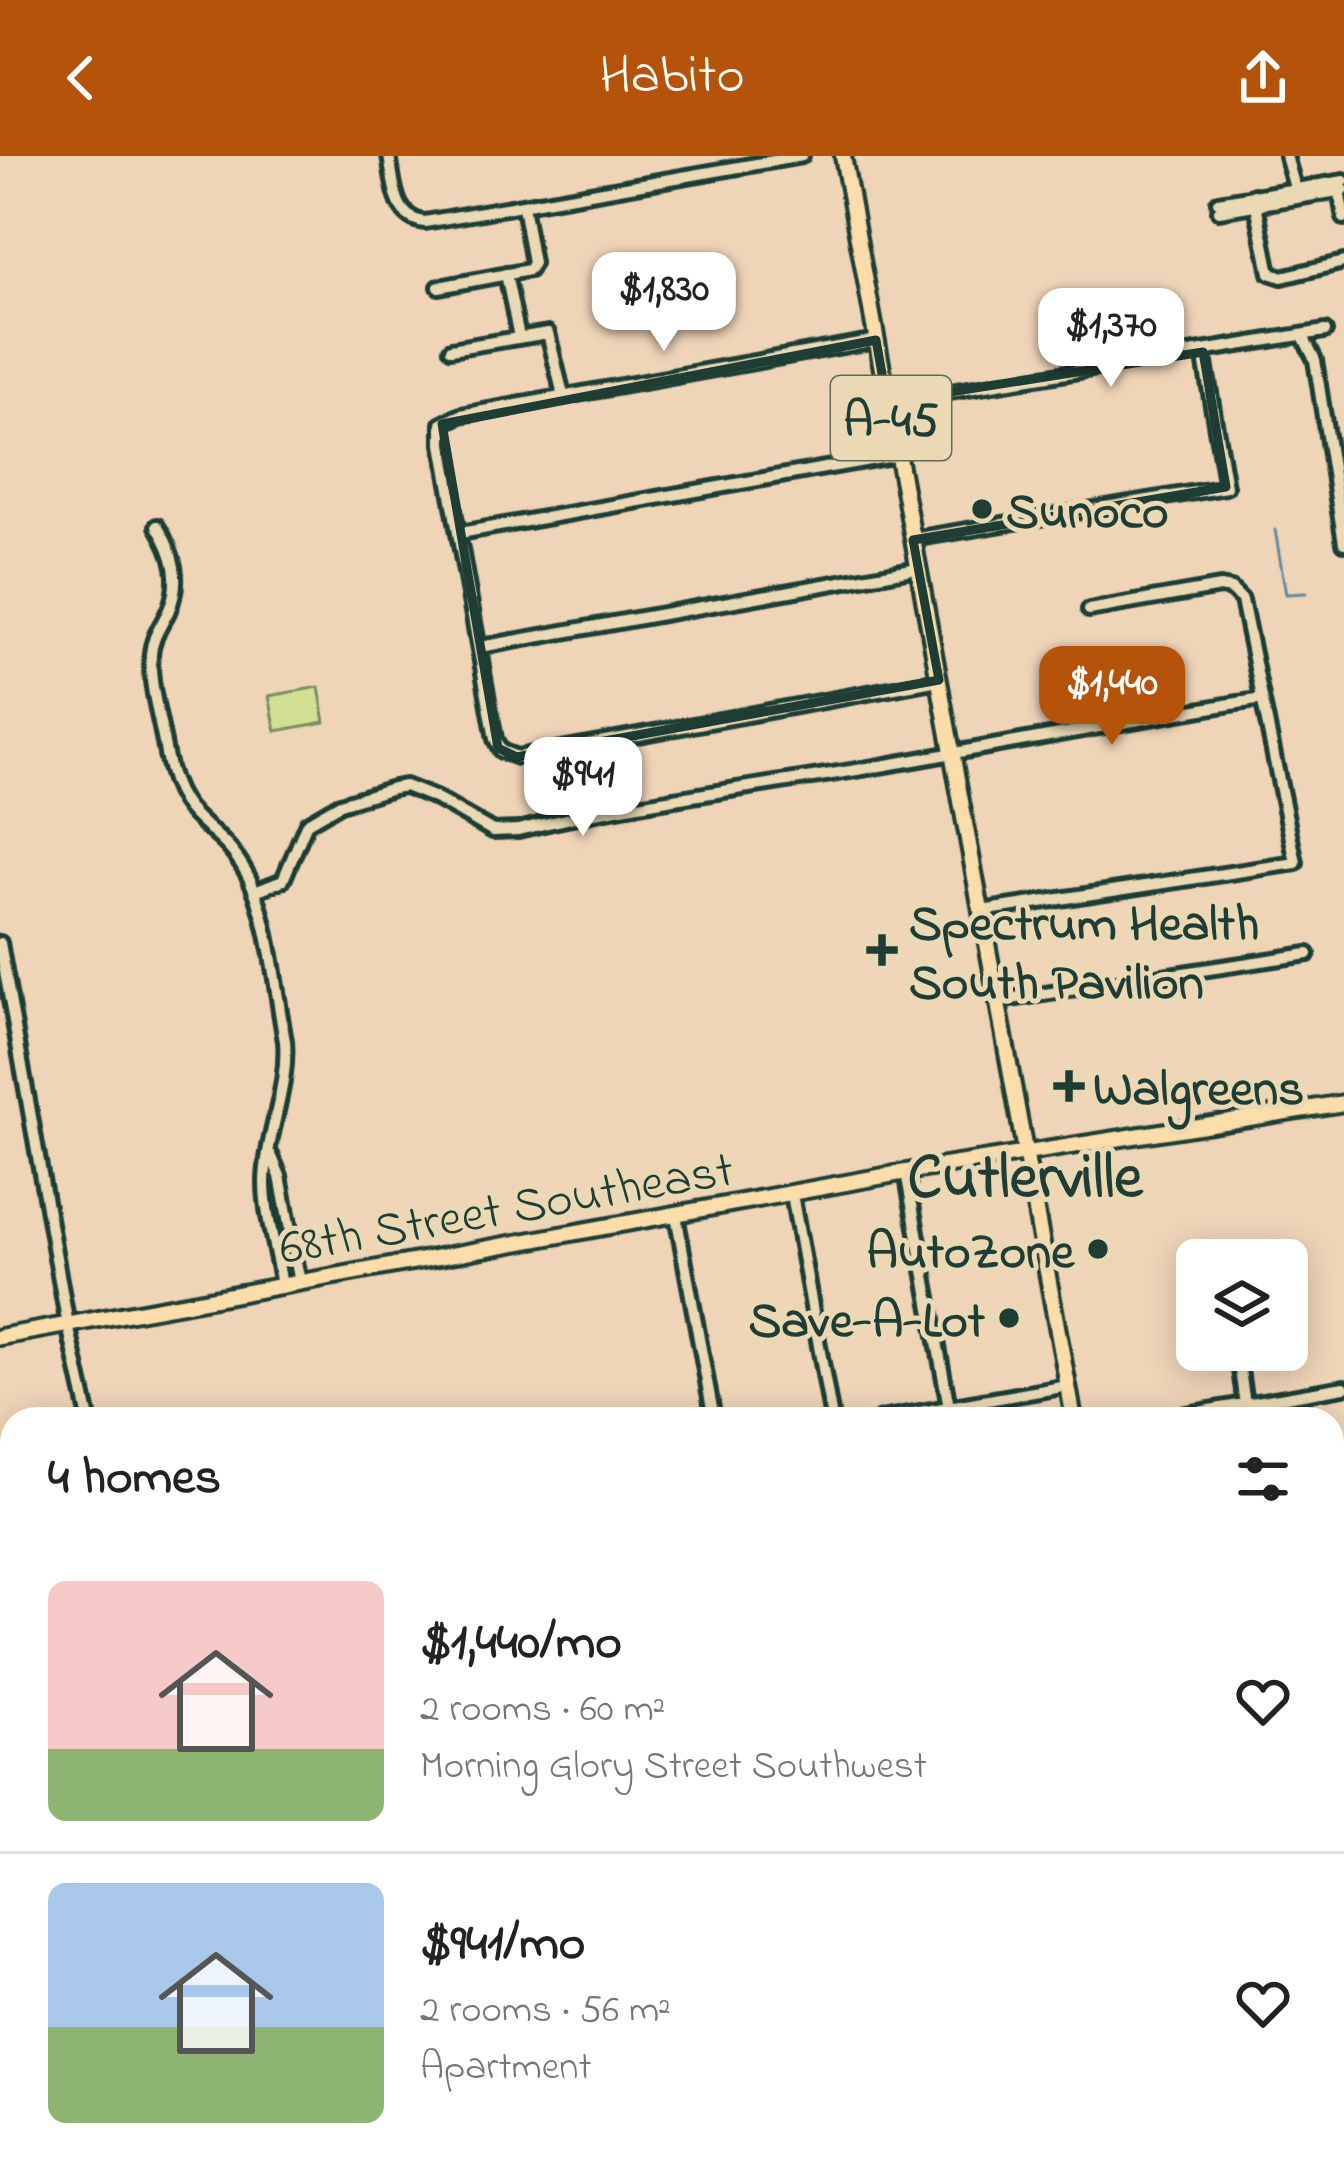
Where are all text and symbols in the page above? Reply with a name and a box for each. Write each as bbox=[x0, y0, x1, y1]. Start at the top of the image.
text: Habito bbox=[600, 39, 745, 117]
icon: back bbox=[48, 45, 114, 111]
icon: share bbox=[1230, 45, 1296, 111]
pin: $1,830 bbox=[566, 252, 762, 354]
text: $1,830 bbox=[619, 262, 709, 319]
pin: $1,370 bbox=[1013, 288, 1209, 390]
text: $1,370 bbox=[1065, 298, 1157, 355]
road number: A-45 bbox=[831, 376, 951, 460]
place label: Sunoco bbox=[1006, 477, 1169, 552]
marker: Sunoco bbox=[969, 496, 995, 522]
pin: $1,440 bbox=[1014, 646, 1210, 748]
text: $1,440 bbox=[1066, 656, 1158, 713]
pin: $941 bbox=[512, 737, 654, 839]
text: $941 bbox=[551, 747, 615, 804]
place label: Spectrum Health South Pavilion bbox=[909, 889, 1259, 1023]
marker: Spectrum Health South Pavilion bbox=[866, 934, 898, 966]
place label: Walgreens bbox=[1093, 1054, 1304, 1130]
marker: Walgreens bbox=[1056, 1073, 1082, 1099]
street label: 68th Street Southeast bbox=[274, 1135, 740, 1288]
district label: Cutlerville bbox=[908, 1135, 1144, 1227]
place label: AutoZone bbox=[866, 1217, 1075, 1292]
marker: AutoZone bbox=[1085, 1236, 1111, 1262]
map controls bbox=[1176, 1239, 1308, 1371]
button: layers bbox=[1176, 1239, 1308, 1371]
place label: Save-A-Lot bbox=[748, 1286, 986, 1361]
marker: Save-A-Lot bbox=[996, 1305, 1022, 1331]
text: 4 homes bbox=[48, 1442, 221, 1517]
icon: filters bbox=[1230, 1446, 1296, 1512]
text: $1,440/mo bbox=[420, 1607, 622, 1682]
icon: home bbox=[144, 1629, 288, 1773]
icon: heart bbox=[1230, 1668, 1296, 1734]
text: 2 rooms · 60 m² bbox=[420, 1682, 665, 1739]
text: Morning Glory Street Southwest bbox=[420, 1739, 927, 1796]
text: $941/mo bbox=[420, 1908, 585, 1983]
icon: home bbox=[144, 1931, 288, 2075]
icon: heart bbox=[1230, 1970, 1296, 2036]
text: 2 rooms · 56 m² bbox=[420, 1983, 671, 2040]
text: Apartment bbox=[420, 2040, 592, 2097]

